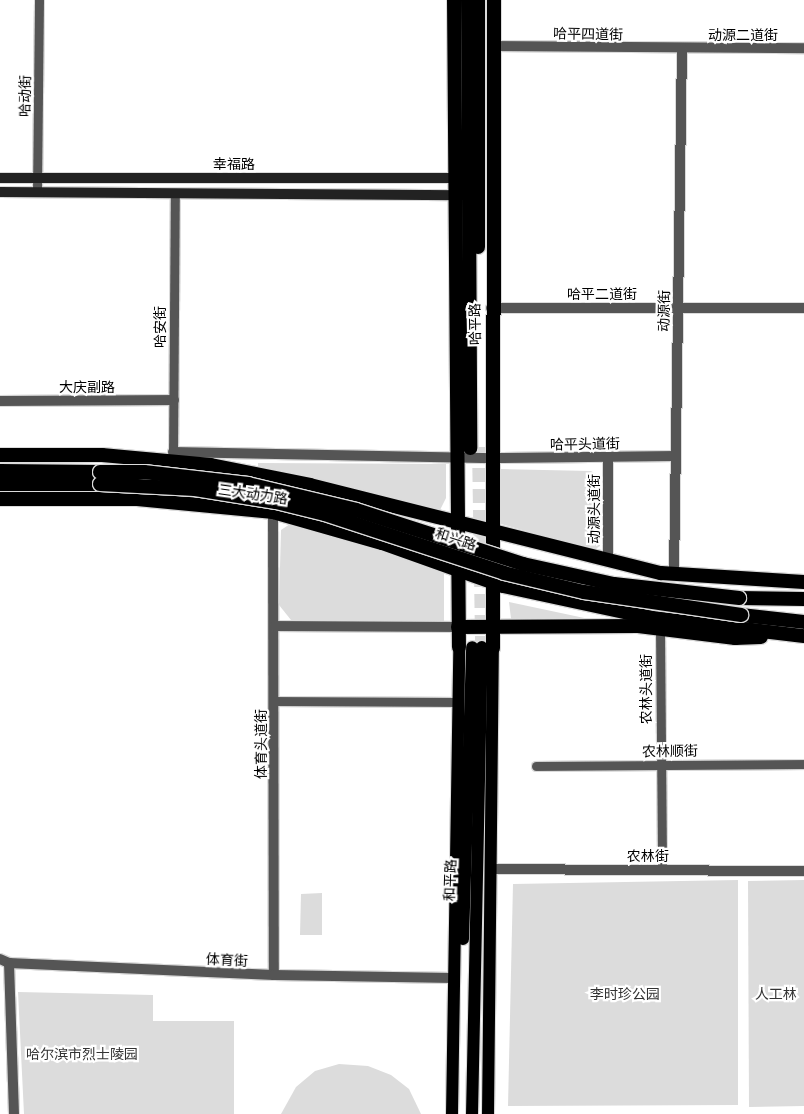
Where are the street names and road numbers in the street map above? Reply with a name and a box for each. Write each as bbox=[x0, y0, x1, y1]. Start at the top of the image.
street label: 哈平四道街 bbox=[553, 25, 623, 43]
street label: 动源二道街 bbox=[708, 27, 778, 43]
street label: 哈动街 bbox=[16, 75, 34, 117]
street label: 幸福路 bbox=[213, 156, 255, 172]
street label: 哈平二道街 bbox=[567, 286, 637, 302]
street label: 动源街 bbox=[655, 290, 673, 332]
street label: 哈平路 bbox=[466, 303, 484, 345]
street label: 哈安街 bbox=[152, 306, 168, 348]
street label: 大庆副路 bbox=[59, 379, 115, 395]
street label: 哈平头道街 bbox=[550, 435, 620, 453]
street label: 动源头道街 bbox=[586, 474, 602, 544]
street label: 三大动力路 bbox=[217, 481, 289, 507]
street label: 和兴路 bbox=[433, 525, 479, 553]
street label: 农林头道街 bbox=[638, 654, 654, 724]
street label: 体育头道街 bbox=[253, 709, 269, 779]
street label: 农林顺街 bbox=[642, 742, 698, 760]
street label: 农林街 bbox=[627, 848, 669, 864]
street label: 和平路 bbox=[441, 859, 459, 901]
street label: 体育街 bbox=[206, 951, 248, 969]

